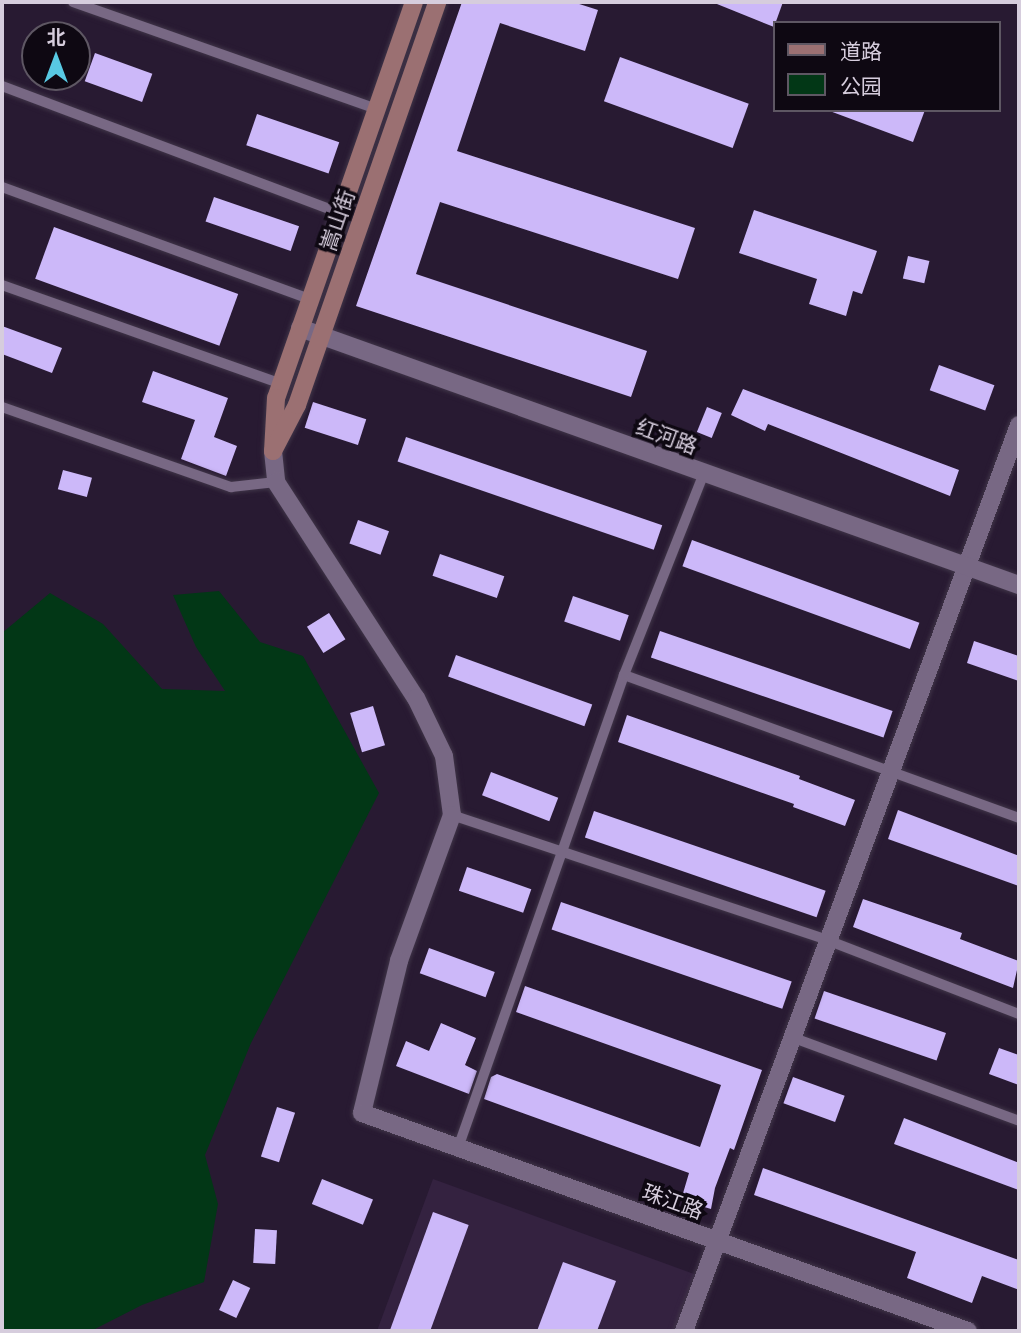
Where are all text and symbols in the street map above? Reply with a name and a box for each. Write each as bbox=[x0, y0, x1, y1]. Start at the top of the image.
north arrow bbox=[21, 21, 91, 91]
legend bbox=[772, 21, 1000, 112]
text: 北 bbox=[46, 25, 66, 48]
text: 道路 bbox=[840, 38, 882, 63]
text: 公园 bbox=[840, 73, 882, 98]
street label: 嵩山街 bbox=[315, 186, 359, 254]
street label: 红河路 bbox=[633, 413, 701, 459]
street label: 珠江路 bbox=[639, 1178, 707, 1224]

